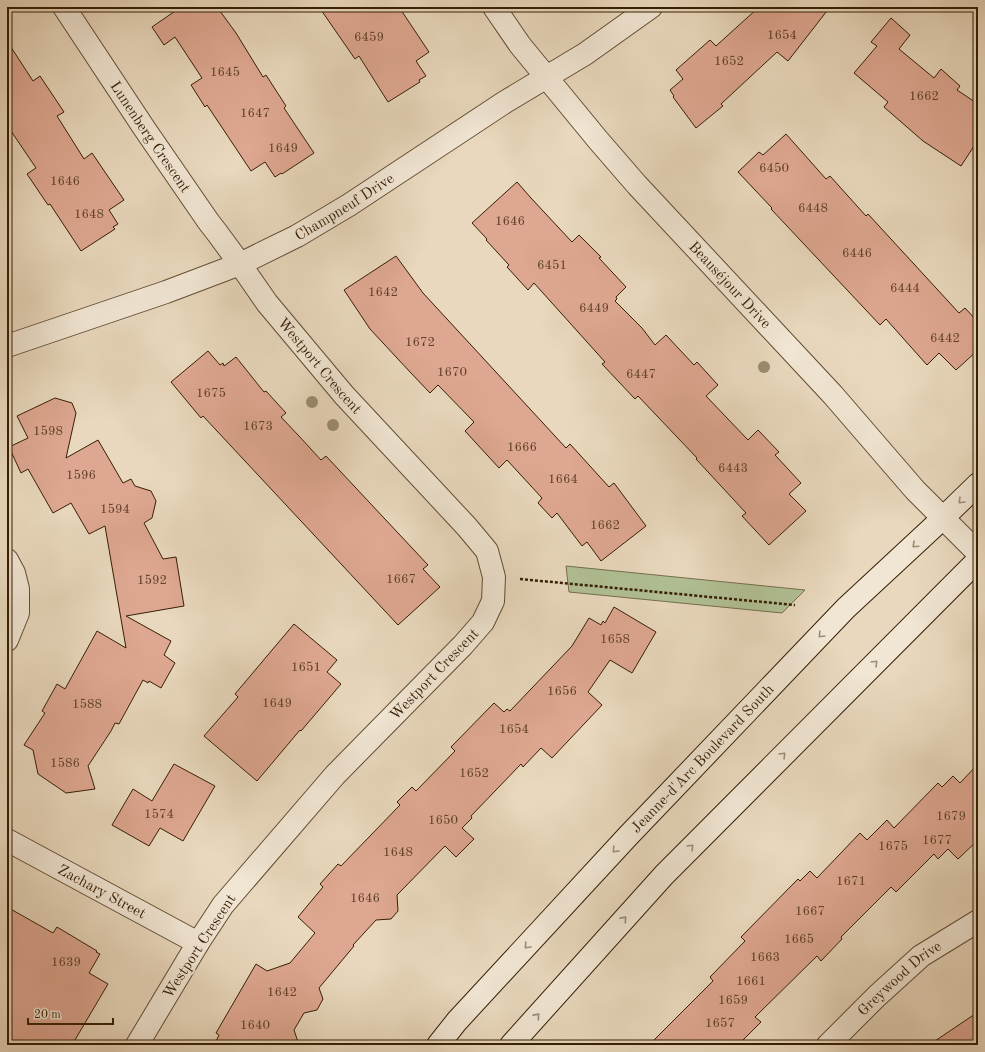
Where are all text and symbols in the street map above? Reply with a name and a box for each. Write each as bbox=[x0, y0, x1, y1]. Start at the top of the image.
house number: 1654 bbox=[767, 29, 797, 42]
house number: 6459 bbox=[354, 31, 384, 44]
house number: 1652 bbox=[714, 55, 744, 68]
house number: 1645 bbox=[210, 66, 240, 79]
street label: Lunenberg Crescent bbox=[106, 79, 192, 196]
house number: 1662 bbox=[909, 90, 939, 103]
house number: 1647 bbox=[240, 107, 270, 120]
house number: 1649 bbox=[268, 142, 298, 155]
house number: 6450 bbox=[759, 162, 789, 175]
street label: Champneuf Drive bbox=[293, 171, 397, 244]
house number: 1646 bbox=[50, 175, 80, 188]
house number: 6448 bbox=[798, 202, 828, 215]
house number: 1648 bbox=[74, 208, 104, 221]
house number: 1646 bbox=[495, 215, 525, 228]
street label: Beauséjour Drive bbox=[685, 239, 773, 332]
house number: 6446 bbox=[842, 247, 872, 260]
house number: 6451 bbox=[537, 259, 567, 272]
house number: 6444 bbox=[890, 282, 920, 295]
house number: 1642 bbox=[368, 286, 398, 299]
house number: 6449 bbox=[579, 302, 609, 315]
street label: Westport Crescent bbox=[274, 316, 364, 417]
house number: 6442 bbox=[930, 332, 960, 345]
house number: 1672 bbox=[405, 336, 435, 349]
house number: 1670 bbox=[437, 366, 467, 379]
house number: 6447 bbox=[626, 368, 656, 381]
house number: 1675 bbox=[196, 387, 226, 400]
house number: 1673 bbox=[243, 420, 273, 433]
house number: 1598 bbox=[33, 425, 63, 438]
house number: 1666 bbox=[507, 441, 537, 454]
house number: 6443 bbox=[718, 462, 748, 475]
house number: 1596 bbox=[66, 469, 96, 482]
house number: 1664 bbox=[548, 473, 578, 486]
one-way arrow bbox=[958, 496, 966, 504]
house number: 1594 bbox=[100, 503, 130, 516]
house number: 1662 bbox=[590, 519, 620, 532]
one-way arrow bbox=[912, 540, 920, 548]
house number: 1667 bbox=[386, 573, 416, 586]
house number: 1592 bbox=[137, 574, 167, 587]
street label: Westport Crescent bbox=[388, 627, 482, 724]
one-way arrow bbox=[818, 630, 826, 638]
house number: 1658 bbox=[600, 633, 630, 646]
one-way arrow bbox=[870, 660, 878, 668]
house number: 1651 bbox=[291, 661, 321, 674]
street label: Jeanne-d'Arc Boulevard South bbox=[629, 682, 778, 836]
house number: 1656 bbox=[547, 685, 577, 698]
house number: 1649 bbox=[262, 697, 292, 710]
house number: 1588 bbox=[72, 698, 102, 711]
house number: 1654 bbox=[499, 723, 529, 736]
one-way arrow bbox=[778, 752, 786, 760]
house number: 1586 bbox=[50, 757, 80, 770]
house number: 1652 bbox=[459, 767, 489, 780]
house number: 1574 bbox=[144, 808, 174, 821]
house number: 1679 bbox=[936, 810, 966, 823]
house number: 1650 bbox=[428, 814, 458, 827]
house number: 1677 bbox=[922, 834, 952, 847]
house number: 1675 bbox=[878, 840, 908, 853]
one-way arrow bbox=[612, 845, 619, 853]
one-way arrow bbox=[686, 845, 694, 852]
house number: 1648 bbox=[383, 846, 413, 859]
street label: Zachary Street bbox=[55, 863, 148, 922]
house number: 1671 bbox=[836, 875, 866, 888]
street label: Westport Crescent bbox=[161, 892, 239, 1001]
house number: 1646 bbox=[350, 892, 380, 905]
house number: 1667 bbox=[795, 905, 825, 918]
one-way arrow bbox=[619, 916, 627, 924]
house number: 1665 bbox=[784, 933, 814, 946]
street label: Greywood Drive bbox=[856, 939, 945, 1019]
one-way arrow bbox=[524, 941, 531, 948]
house number: 1663 bbox=[750, 951, 780, 964]
house number: 1639 bbox=[51, 956, 81, 969]
house number: 1661 bbox=[736, 975, 766, 988]
house number: 1642 bbox=[267, 986, 297, 999]
house number: 1659 bbox=[718, 994, 748, 1007]
scale bar bbox=[28, 1000, 113, 1026]
text: 20 m bbox=[34, 1009, 61, 1021]
one-way arrow bbox=[532, 1013, 540, 1021]
house number: 1657 bbox=[705, 1017, 735, 1030]
house number: 1640 bbox=[240, 1019, 270, 1032]

